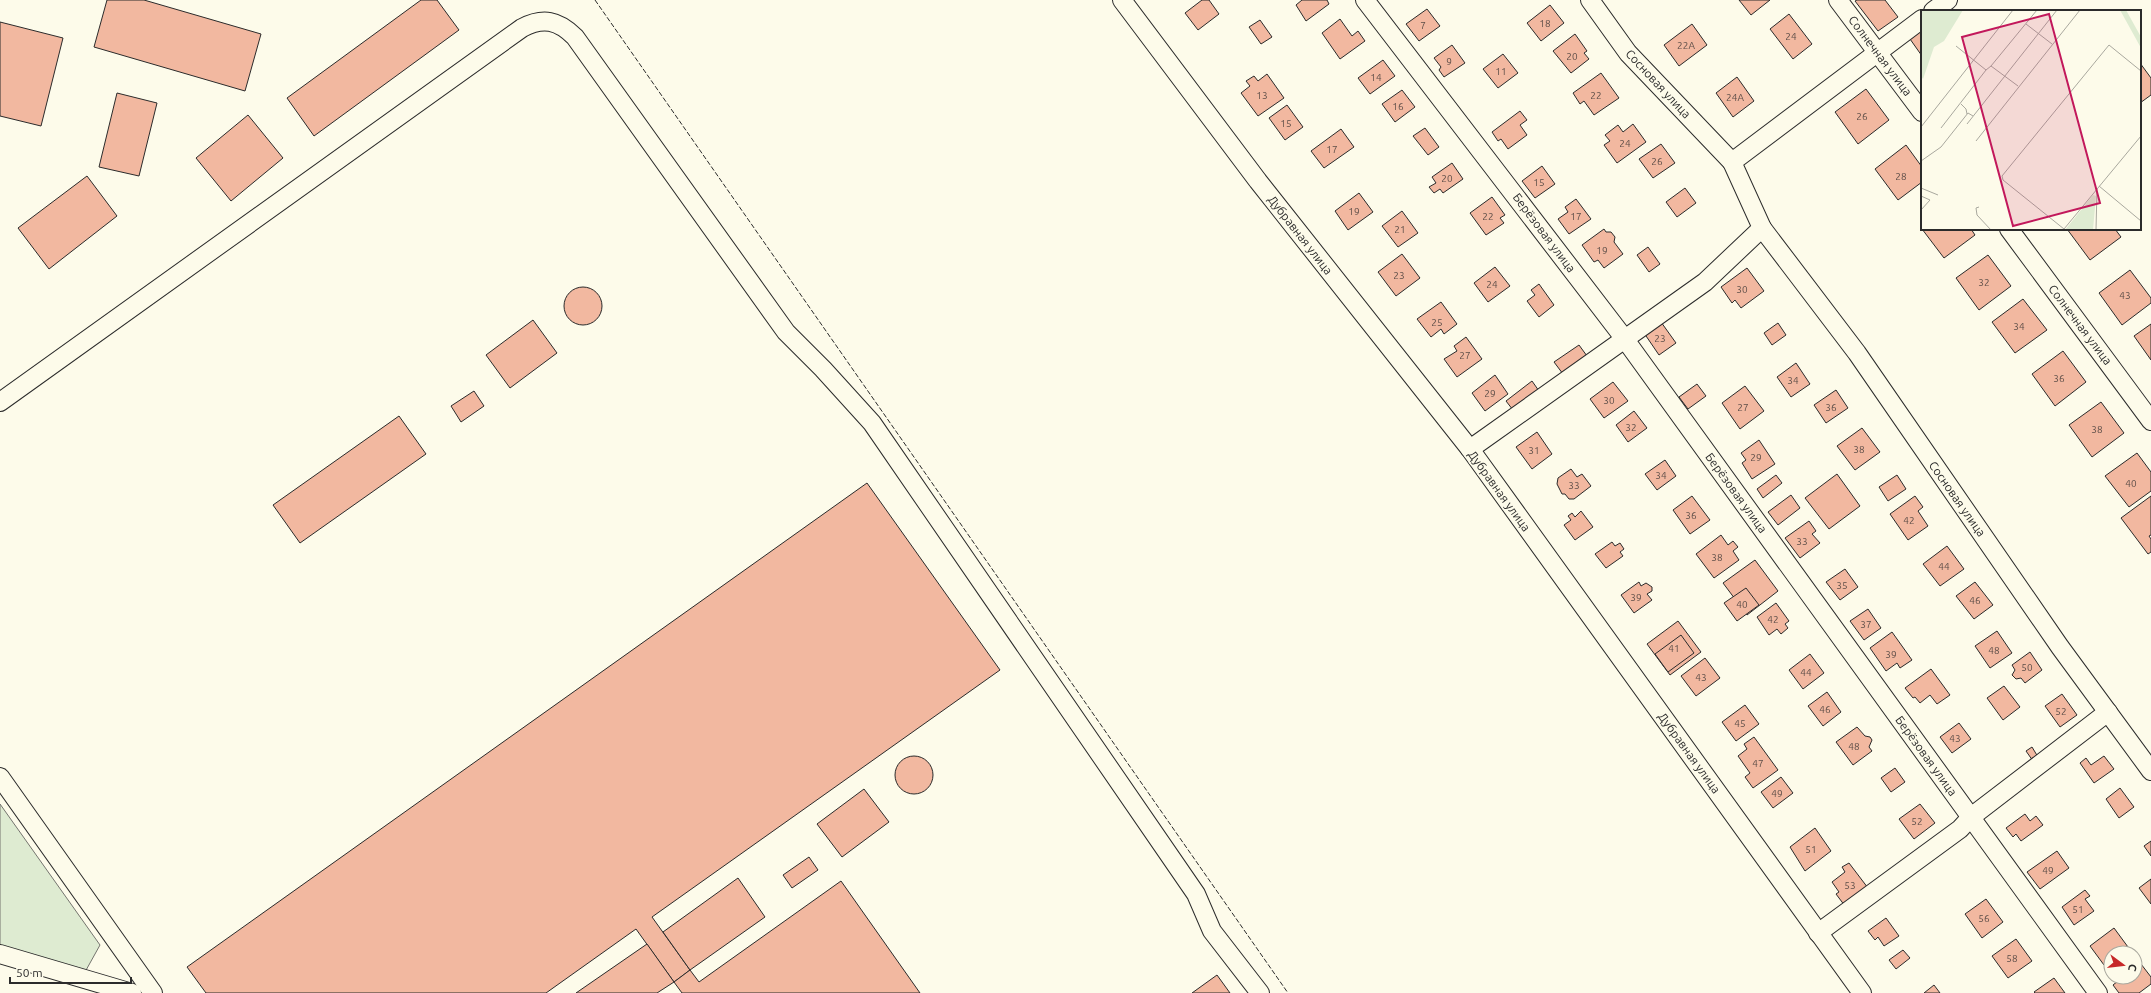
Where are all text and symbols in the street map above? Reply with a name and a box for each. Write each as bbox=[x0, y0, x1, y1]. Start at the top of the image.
inset map bbox=[1921, 10, 2141, 230]
street label: Солнечная улица bbox=[1846, 13, 1915, 98]
house number: 18 bbox=[1539, 18, 1551, 29]
house number: 7 bbox=[1420, 20, 1426, 31]
house number: 24 bbox=[1785, 31, 1797, 42]
house number: 22А bbox=[1677, 40, 1695, 51]
street label: Сосновая улица bbox=[1623, 47, 1693, 121]
house number: 20 bbox=[1566, 51, 1578, 62]
house number: 9 bbox=[1446, 56, 1452, 67]
house number: 11 bbox=[1495, 66, 1507, 77]
house number: 14 bbox=[1370, 72, 1382, 83]
house number: 13 bbox=[1256, 90, 1268, 101]
house number: 22 bbox=[1590, 90, 1602, 101]
house number: 24А bbox=[1726, 92, 1744, 103]
house number: 16 bbox=[1392, 101, 1404, 112]
house number: 26 bbox=[1856, 111, 1868, 122]
house number: 15 bbox=[1280, 118, 1292, 129]
house number: 24 bbox=[1619, 138, 1631, 149]
house number: 17 bbox=[1326, 144, 1338, 155]
house number: 26 bbox=[1651, 156, 1663, 167]
house number: 28 bbox=[1895, 171, 1907, 182]
house number: 20 bbox=[1441, 173, 1453, 184]
house number: 15 bbox=[1533, 177, 1545, 188]
street label: Берёзовая улица bbox=[1511, 191, 1578, 275]
street label: Дубравная улица bbox=[1266, 193, 1335, 277]
house number: 19 bbox=[1348, 206, 1360, 217]
house number: 22 bbox=[1482, 211, 1494, 222]
house number: 17 bbox=[1570, 211, 1582, 222]
house number: 21 bbox=[1394, 224, 1406, 235]
house number: 19 bbox=[1596, 245, 1608, 256]
house number: 23 bbox=[1393, 270, 1405, 281]
house number: 32 bbox=[1978, 277, 1990, 288]
house number: 24 bbox=[1486, 279, 1498, 290]
street label: Солнечная улица bbox=[2046, 282, 2115, 367]
house number: 30 bbox=[1736, 284, 1748, 295]
house number: 43 bbox=[2119, 290, 2131, 301]
house number: 25 bbox=[1431, 317, 1443, 328]
house number: 34 bbox=[2013, 321, 2025, 332]
house number: 23 bbox=[1654, 333, 1666, 344]
house number: 27 bbox=[1459, 350, 1471, 361]
house number: 36 bbox=[2053, 373, 2065, 384]
house number: 34 bbox=[1787, 375, 1799, 386]
house number: 29 bbox=[1484, 388, 1496, 399]
house number: 30 bbox=[1603, 395, 1615, 406]
house number: 27 bbox=[1737, 402, 1749, 413]
house number: 36 bbox=[1825, 402, 1837, 413]
house number: 32 bbox=[1625, 422, 1637, 433]
house number: 38 bbox=[2091, 424, 2103, 435]
house number: 38 bbox=[1853, 444, 1865, 455]
house number: 31 bbox=[1528, 445, 1540, 456]
street label: Дубравная улица bbox=[1466, 448, 1533, 534]
street label: Берёзовая улица bbox=[1703, 450, 1770, 535]
house number: 29 bbox=[1750, 452, 1762, 463]
street label: Сосновая улица bbox=[1927, 459, 1988, 539]
house number: 34 bbox=[1655, 470, 1667, 481]
house number: 40 bbox=[2125, 478, 2137, 489]
house number: 33 bbox=[1568, 480, 1580, 491]
house number: 36 bbox=[1685, 510, 1697, 521]
house number: 42 bbox=[1903, 515, 1915, 526]
house number: 33 bbox=[1796, 536, 1808, 547]
house number: 38 bbox=[1711, 552, 1723, 563]
house number: 44 bbox=[1938, 561, 1950, 572]
house number: 35 bbox=[1836, 580, 1848, 591]
house number: 39 bbox=[1630, 592, 1642, 603]
house number: 46 bbox=[1969, 595, 1981, 606]
house number: 40 bbox=[1736, 599, 1748, 610]
house number: 42 bbox=[1767, 614, 1779, 625]
house number: 37 bbox=[1860, 619, 1872, 630]
house number: 41 bbox=[1668, 643, 1680, 654]
house number: 48 bbox=[1988, 645, 2000, 656]
house number: 39 bbox=[1885, 649, 1897, 660]
house number: 50 bbox=[2021, 662, 2033, 673]
house number: 44 bbox=[1800, 667, 1812, 678]
house number: 43 bbox=[1695, 672, 1707, 683]
house number: 46 bbox=[1819, 704, 1831, 715]
house number: 52 bbox=[2055, 706, 2067, 717]
street label: Дубравная улица bbox=[1656, 710, 1723, 796]
street label: Берёзовая улица bbox=[1893, 713, 1960, 798]
house number: 45 bbox=[1734, 718, 1746, 729]
house number: 43 bbox=[1949, 733, 1961, 744]
house number: 48 bbox=[1848, 741, 1860, 752]
house number: 47 bbox=[1752, 758, 1764, 769]
house number: 49 bbox=[1771, 788, 1783, 799]
house number: 52 bbox=[1911, 816, 1923, 827]
house number: 51 bbox=[1805, 844, 1817, 855]
house number: 49 bbox=[2042, 865, 2054, 876]
house number: 53 bbox=[1844, 880, 1856, 891]
house number: 51 bbox=[2072, 904, 2084, 915]
house number: 56 bbox=[1978, 913, 1990, 924]
north arrow bbox=[2103, 945, 2143, 985]
house number: 58 bbox=[2006, 953, 2018, 964]
scale bar bbox=[10, 959, 131, 985]
text: С bbox=[2126, 963, 2139, 973]
text: 50 m bbox=[16, 966, 43, 979]

